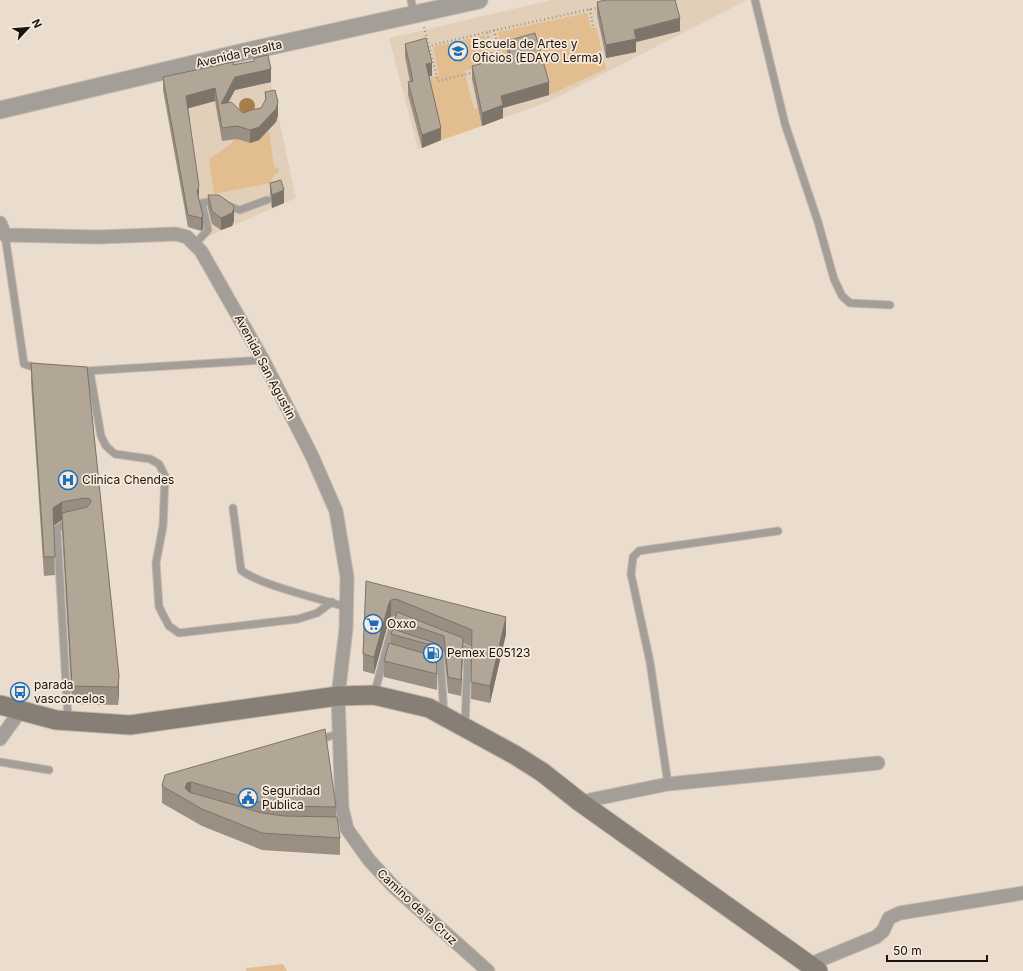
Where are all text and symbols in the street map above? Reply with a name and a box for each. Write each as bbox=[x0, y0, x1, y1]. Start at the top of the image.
north arrow bbox=[8, 8, 48, 48]
text: N bbox=[29, 17, 45, 30]
street label: Avenida Peralta bbox=[194, 36, 283, 71]
place label: Escuela de Artes y Oficios (EDAYO Lerma) bbox=[472, 36, 603, 65]
school or university icon: Escuela de Artes y Oficios (EDAYO Lerma) bbox=[447, 40, 469, 62]
street label: Avenida San Agustin bbox=[232, 312, 299, 422]
hospital icon: Clinica Chendes bbox=[57, 469, 79, 491]
place label: Clinica Chendes bbox=[82, 472, 174, 487]
supermarket icon: Oxxo bbox=[362, 613, 384, 635]
place label: Oxxo bbox=[387, 616, 416, 631]
fuel station icon: Pemex E05123 bbox=[422, 642, 444, 664]
place label: Pemex E05123 bbox=[447, 645, 530, 660]
place label: parada vasconcelos bbox=[34, 677, 105, 706]
bus stop icon: parada vasconcelos bbox=[9, 681, 31, 703]
place label: Seguridad Publica bbox=[262, 783, 320, 812]
public building icon: Seguridad Publica bbox=[237, 787, 259, 809]
street label: Camino de la Cruz bbox=[374, 866, 461, 948]
scale bar bbox=[887, 937, 987, 963]
text: 50 m bbox=[893, 943, 922, 958]

